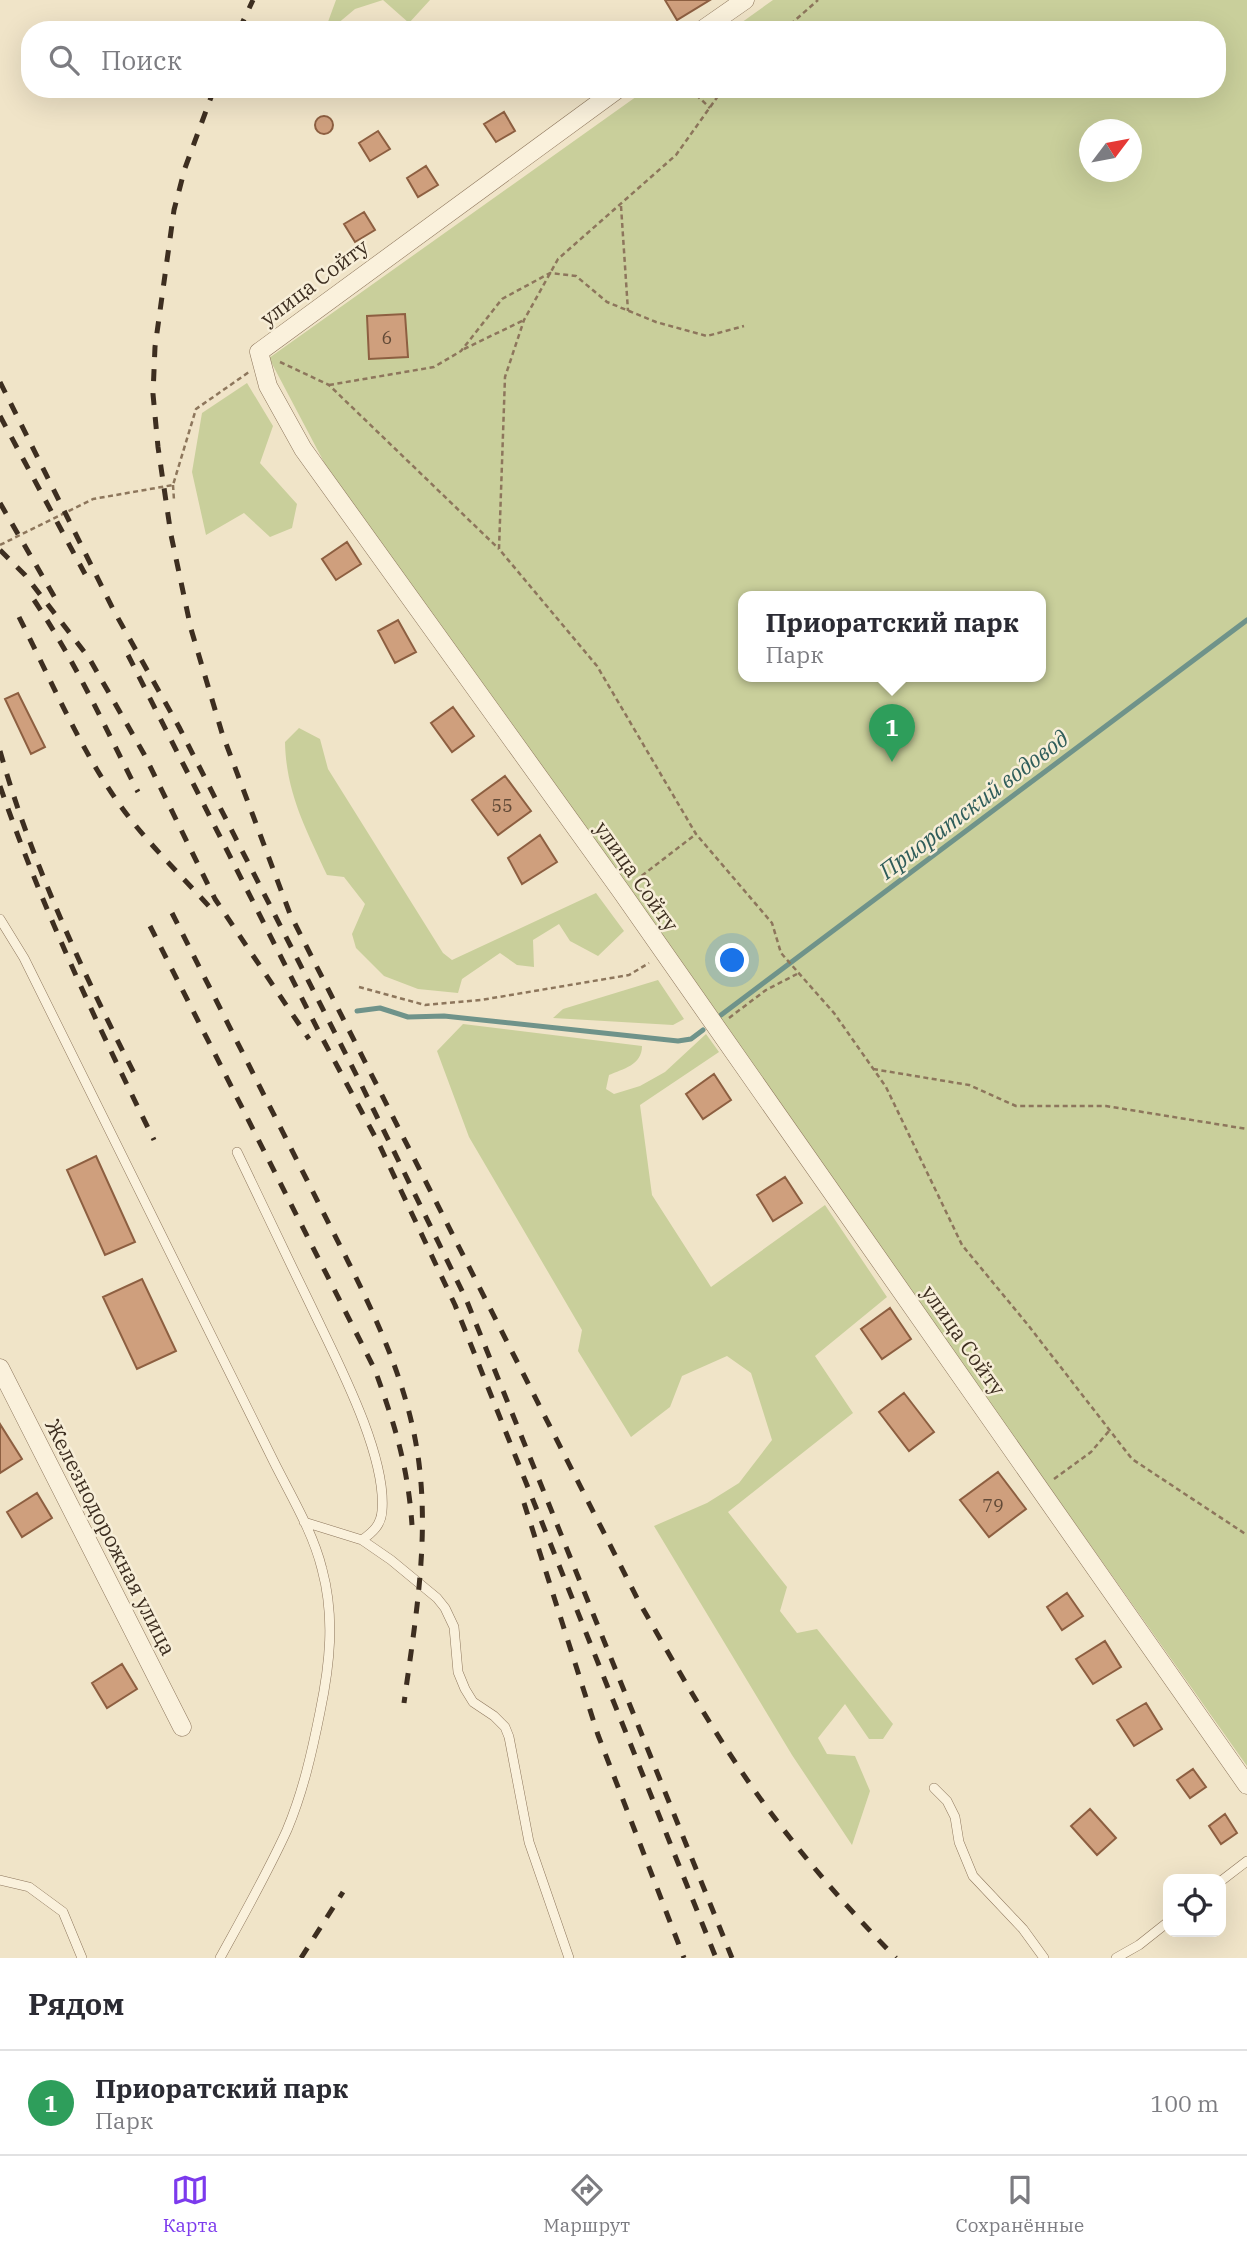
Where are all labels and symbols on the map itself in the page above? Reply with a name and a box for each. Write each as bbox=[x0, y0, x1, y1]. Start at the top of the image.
north arrow bbox=[1079, 119, 1142, 182]
street label: улица Сойту bbox=[254, 232, 374, 332]
house number: 6 bbox=[382, 326, 392, 349]
pin: 1 bbox=[869, 704, 915, 762]
water label: Приоратский водовод bbox=[871, 723, 1074, 886]
house number: 55 bbox=[491, 794, 513, 817]
street label: улица Сойту bbox=[589, 815, 686, 937]
your location bbox=[715, 943, 749, 977]
street label: улица Сойту bbox=[916, 1279, 1013, 1401]
street label: Железнодорожная улица bbox=[39, 1414, 183, 1660]
house number: 79 bbox=[982, 1494, 1004, 1517]

